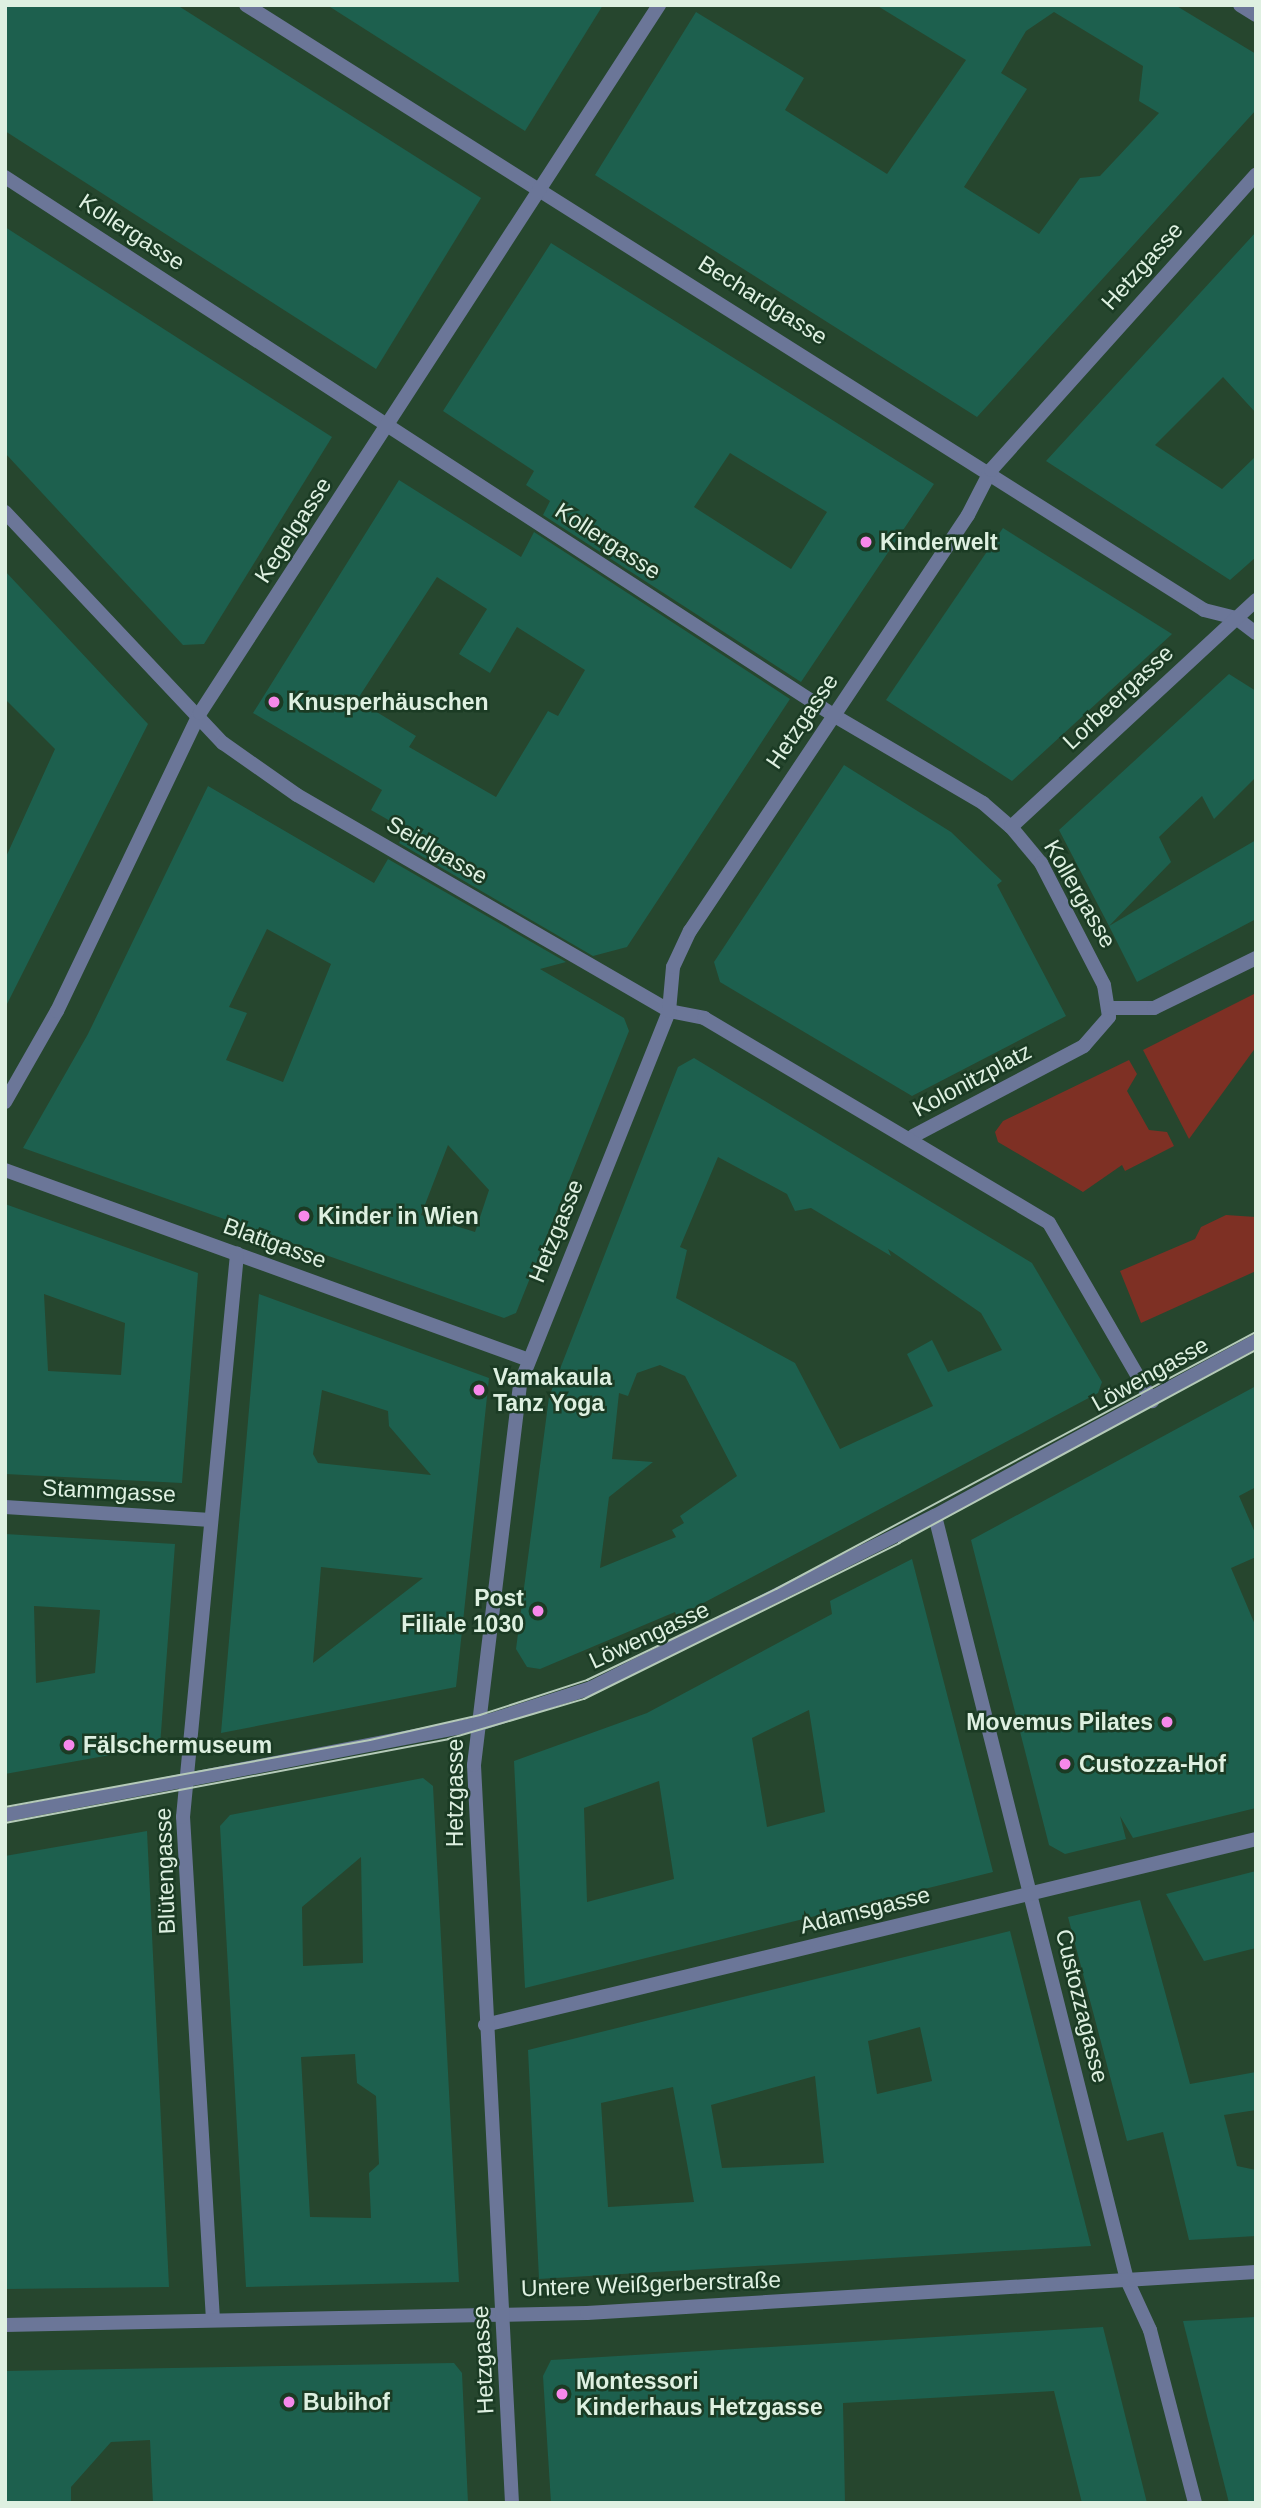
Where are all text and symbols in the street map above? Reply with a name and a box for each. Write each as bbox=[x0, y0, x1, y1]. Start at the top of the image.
street label: Kollergasse bbox=[74, 188, 190, 276]
street label: Hetzgasse bbox=[1095, 216, 1189, 316]
street label: Bechardgasse bbox=[693, 249, 833, 351]
street label: Kegelgasse bbox=[249, 472, 337, 588]
street label: Kollergasse bbox=[550, 497, 666, 585]
place label: Kinderwelt bbox=[880, 528, 998, 556]
marker: Kinderwelt bbox=[858, 534, 874, 550]
street label: Lorbeergasse bbox=[1057, 639, 1179, 755]
street label: Hetzgasse bbox=[760, 668, 844, 774]
place label: Knusperhäuschen bbox=[288, 688, 489, 716]
marker: Knusperhäuschen bbox=[266, 694, 282, 710]
street label: Seidlgasse bbox=[381, 810, 493, 890]
street label: Kollergasse bbox=[1038, 835, 1122, 953]
street label: Kolonitzplatz bbox=[908, 1037, 1036, 1123]
street label: Hetzgasse bbox=[523, 1175, 589, 1287]
place label: Kinder in Wien bbox=[318, 1202, 479, 1230]
marker: Kinder in Wien bbox=[296, 1208, 312, 1224]
street label: Blattgasse bbox=[220, 1212, 330, 1274]
street label: Löwengasse bbox=[1087, 1331, 1213, 1417]
place label: Vamakaula Tanz Yoga bbox=[493, 1363, 612, 1417]
marker: Vamakaula Tanz Yoga bbox=[471, 1382, 487, 1398]
street label: Stammgasse bbox=[41, 1474, 177, 1508]
place label: Post Filiale 1030 bbox=[401, 1584, 524, 1638]
street label: Löwengasse bbox=[585, 1595, 713, 1675]
marker: Post Filiale 1030 bbox=[530, 1603, 546, 1619]
place label: Movemus Pilates bbox=[966, 1708, 1153, 1736]
marker: Movemus Pilates bbox=[1159, 1714, 1175, 1730]
place label: Fälschermuseum bbox=[83, 1731, 272, 1759]
marker: Fälschermuseum bbox=[61, 1737, 77, 1753]
street label: Hetzgasse bbox=[441, 1739, 469, 1847]
place label: Custozza-Hof bbox=[1079, 1750, 1226, 1778]
marker: Custozza-Hof bbox=[1057, 1756, 1073, 1772]
street label: Blütengasse bbox=[149, 1807, 181, 1935]
street label: Adamsgasse bbox=[797, 1881, 933, 1939]
street label: Custozzagasse bbox=[1050, 1926, 1114, 2086]
street label: Untere Weißgerberstraße bbox=[520, 2266, 782, 2302]
street label: Hetzgasse bbox=[466, 2305, 500, 2415]
place label: Montessori Kinderhaus Hetzgasse bbox=[576, 2367, 823, 2421]
marker: Montessori Kinderhaus Hetzgasse bbox=[554, 2386, 570, 2402]
place label: Bubihof bbox=[303, 2388, 390, 2416]
marker: Bubihof bbox=[281, 2394, 297, 2410]

